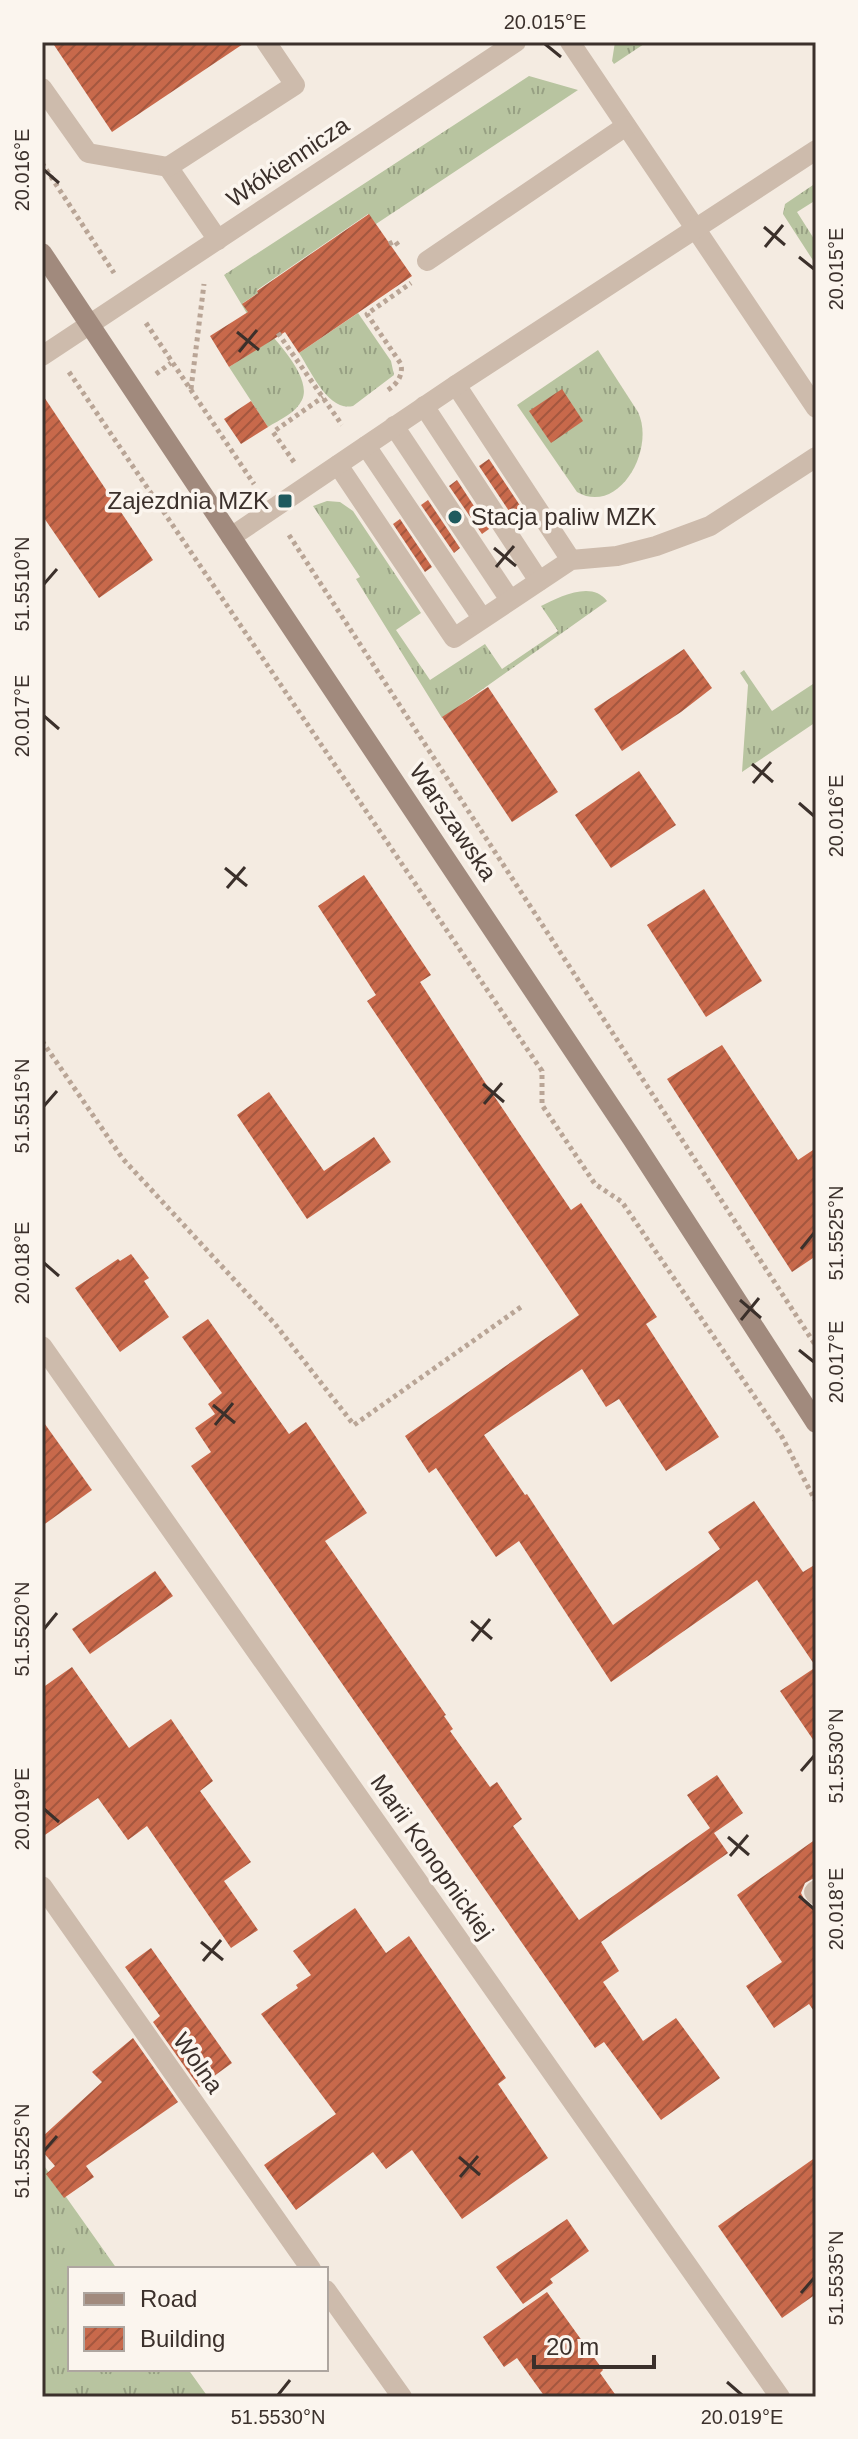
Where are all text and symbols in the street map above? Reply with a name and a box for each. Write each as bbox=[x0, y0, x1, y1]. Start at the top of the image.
text: 20.015°E bbox=[504, 11, 586, 33]
street label: Włókiennicza bbox=[222, 110, 354, 212]
text: 20.016°E bbox=[11, 129, 33, 211]
text: 20.015°E bbox=[825, 228, 847, 310]
place label: Zajezdnia MZK bbox=[108, 487, 269, 514]
marker: Zajezdnia MZK bbox=[276, 492, 294, 510]
place label: Stacja paliw MZK bbox=[471, 503, 656, 530]
marker: Stacja paliw MZK bbox=[446, 508, 464, 526]
text: 51.5510°N bbox=[11, 537, 33, 631]
text: 20.017°E bbox=[11, 675, 33, 757]
street label: Warszawska bbox=[404, 758, 503, 886]
text: 20.016°E bbox=[825, 775, 847, 857]
text: 51.5515°N bbox=[11, 1059, 33, 1153]
text: 51.5525°N bbox=[825, 1186, 847, 1280]
text: 20.018°E bbox=[11, 1222, 33, 1304]
text: 20.017°E bbox=[825, 1321, 847, 1403]
text: 51.5520°N bbox=[11, 1582, 33, 1676]
text: 51.5530°N bbox=[825, 1709, 847, 1803]
text: 20.019°E bbox=[11, 1768, 33, 1850]
street label: Marii Konopnickiej bbox=[365, 1769, 499, 1944]
text: 20.018°E bbox=[825, 1868, 847, 1950]
street label: Wolna bbox=[168, 2027, 229, 2099]
text: 51.5525°N bbox=[11, 2104, 33, 2198]
text: 51.5535°N bbox=[825, 2231, 847, 2325]
legend bbox=[68, 2267, 328, 2371]
text: Road bbox=[140, 2285, 197, 2312]
scale bar bbox=[534, 2319, 654, 2369]
text: Building bbox=[140, 2325, 225, 2352]
text: 20 m bbox=[546, 2333, 599, 2360]
text: 51.5530°N bbox=[231, 2406, 325, 2428]
text: 20.019°E bbox=[701, 2406, 783, 2428]

